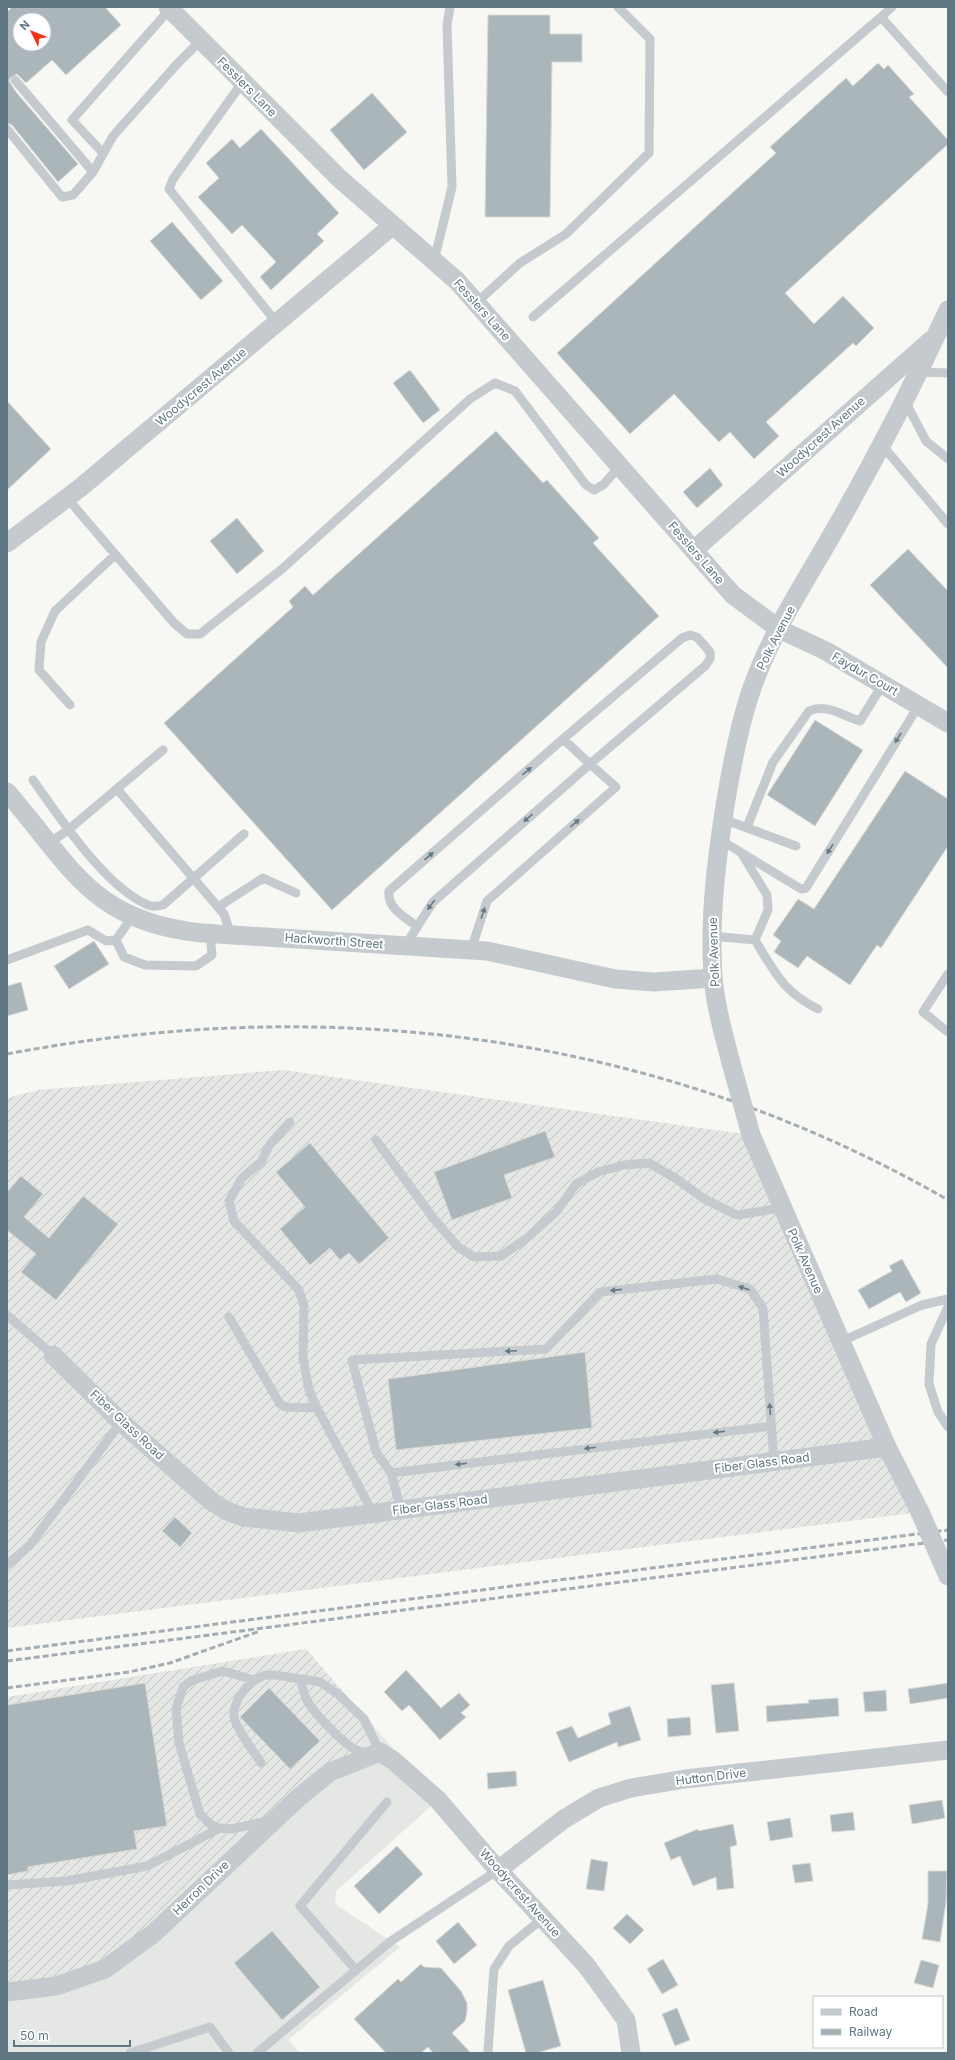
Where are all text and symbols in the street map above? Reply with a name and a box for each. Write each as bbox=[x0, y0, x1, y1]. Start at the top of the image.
north arrow bbox=[12, 12, 52, 52]
text: N bbox=[17, 17, 33, 33]
street label: Fesslers Lane bbox=[214, 54, 280, 120]
street label: Fesslers Lane bbox=[451, 276, 514, 344]
street label: Woodycrest Avenue bbox=[152, 344, 249, 429]
street label: Woodycrest Avenue bbox=[773, 393, 868, 480]
street label: Fesslers Lane bbox=[665, 518, 728, 587]
street label: Polk Avenue bbox=[753, 603, 798, 672]
street label: Faydur Court bbox=[830, 649, 901, 699]
one-way arrow bbox=[895, 732, 902, 744]
one-way arrow bbox=[521, 766, 532, 775]
one-way arrow bbox=[523, 814, 534, 823]
one-way arrow bbox=[570, 818, 580, 828]
one-way arrow bbox=[826, 844, 834, 854]
one-way arrow bbox=[423, 851, 434, 860]
one-way arrow bbox=[428, 900, 436, 910]
one-way arrow bbox=[480, 906, 486, 918]
street label: Polk Avenue bbox=[705, 917, 722, 987]
street label: Hackworth Street bbox=[284, 930, 384, 951]
street label: Polk Avenue bbox=[784, 1226, 827, 1296]
one-way arrow bbox=[738, 1284, 750, 1290]
one-way arrow bbox=[610, 1287, 622, 1294]
one-way arrow bbox=[505, 1347, 517, 1354]
street label: Fiber Glass Road bbox=[87, 1386, 167, 1463]
one-way arrow bbox=[767, 1403, 774, 1415]
one-way arrow bbox=[713, 1429, 725, 1436]
one-way arrow bbox=[584, 1445, 596, 1452]
street label: Fiber Glass Road bbox=[713, 1449, 810, 1476]
one-way arrow bbox=[455, 1461, 467, 1467]
street label: Fiber Glass Road bbox=[391, 1491, 488, 1518]
street label: Hutton Drive bbox=[675, 1765, 747, 1788]
street label: Woodycrest Avenue bbox=[477, 1845, 564, 1940]
street label: Herron Drive bbox=[169, 1857, 232, 1918]
legend bbox=[813, 1996, 943, 2048]
text: Road bbox=[849, 2004, 878, 2019]
scale bar bbox=[14, 2022, 130, 2048]
text: Railway bbox=[849, 2024, 893, 2039]
text: 50 m bbox=[20, 2028, 49, 2043]

